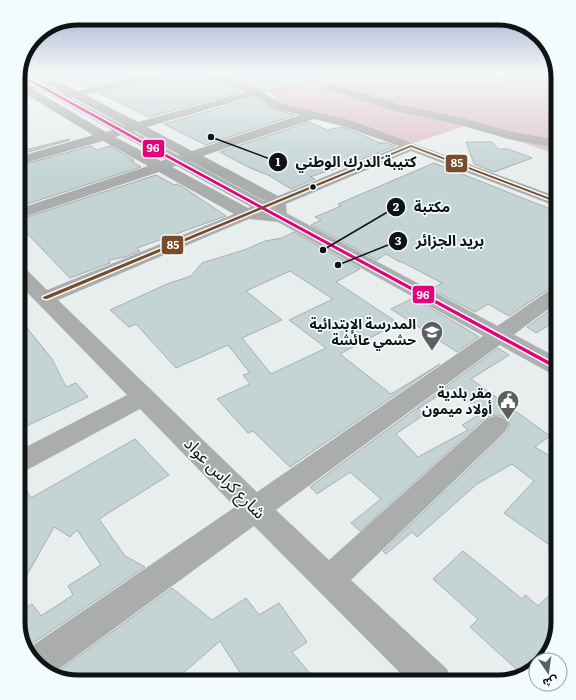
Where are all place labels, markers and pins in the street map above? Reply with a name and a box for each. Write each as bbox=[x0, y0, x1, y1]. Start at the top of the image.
callout: كتيبة الدرك الوطني bbox=[268, 149, 425, 176]
unlabelled marker bbox=[308, 182, 318, 192]
callout: مكتبة bbox=[386, 193, 459, 220]
callout: بريد الجزائر bbox=[388, 228, 492, 255]
place label: المدرسة الإبتدائية حشمي عائشة bbox=[310, 313, 416, 351]
school or university icon: المدرسة الإبتدائية حشمي عائشة bbox=[419, 319, 445, 352]
place label: مقر بلدية أولاد ميمون bbox=[422, 382, 492, 418]
public building icon: مقر بلدية أولاد ميمون bbox=[495, 388, 521, 421]

